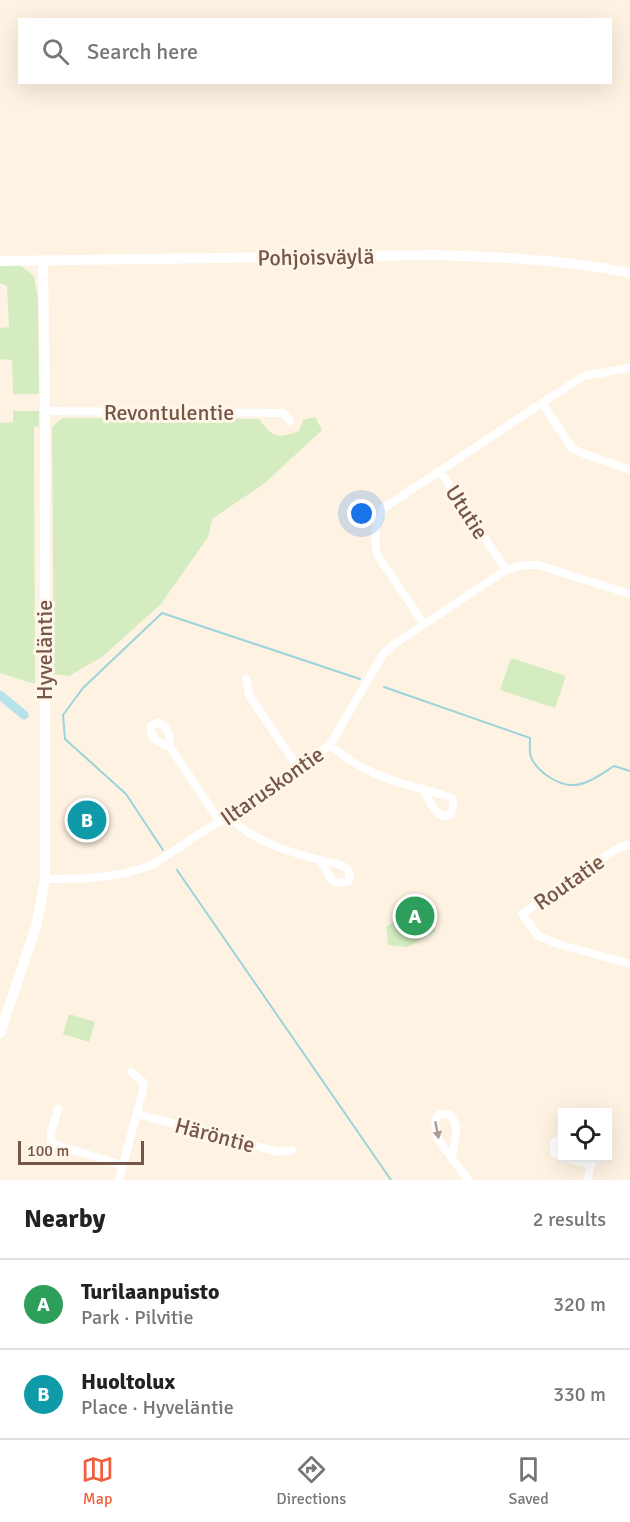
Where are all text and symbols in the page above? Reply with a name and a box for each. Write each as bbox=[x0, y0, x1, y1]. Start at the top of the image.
search box bbox=[18, 18, 612, 84]
icon: search bbox=[39, 35, 72, 68]
text: Search here bbox=[87, 38, 198, 65]
street label: Pohjoisväylä bbox=[257, 242, 375, 272]
street label: Revontulentie bbox=[104, 399, 234, 426]
street label: Ututie bbox=[440, 480, 494, 544]
your location bbox=[347, 499, 376, 528]
street label: Hyveläntie bbox=[31, 600, 58, 700]
street label: Iltaruskontie bbox=[215, 741, 329, 831]
pin: B bbox=[68, 798, 106, 842]
street label: Routatie bbox=[529, 848, 609, 916]
pin: A bbox=[396, 894, 434, 938]
map controls bbox=[558, 1108, 612, 1162]
button: locate bbox=[558, 1108, 612, 1162]
street label: Häröntie bbox=[172, 1111, 258, 1159]
one-way arrow bbox=[433, 1121, 442, 1140]
scale bar bbox=[18, 1138, 144, 1166]
text: 100 m bbox=[27, 1141, 69, 1161]
text: Nearby bbox=[24, 1203, 105, 1235]
text: 2 results bbox=[533, 1207, 606, 1232]
text: Turilaanpuisto bbox=[81, 1278, 219, 1305]
text: A bbox=[37, 1292, 50, 1317]
text: 320 m bbox=[553, 1292, 606, 1317]
text: Park · Pilvitie bbox=[81, 1305, 194, 1330]
text: Huoltolux bbox=[81, 1368, 175, 1395]
text: B bbox=[37, 1382, 50, 1407]
text: 330 m bbox=[553, 1382, 606, 1407]
text: Place · Hyveläntie bbox=[81, 1395, 234, 1420]
tab: Map bbox=[81, 1453, 114, 1509]
tab: Directions bbox=[276, 1453, 346, 1509]
tab: Saved bbox=[509, 1453, 549, 1509]

